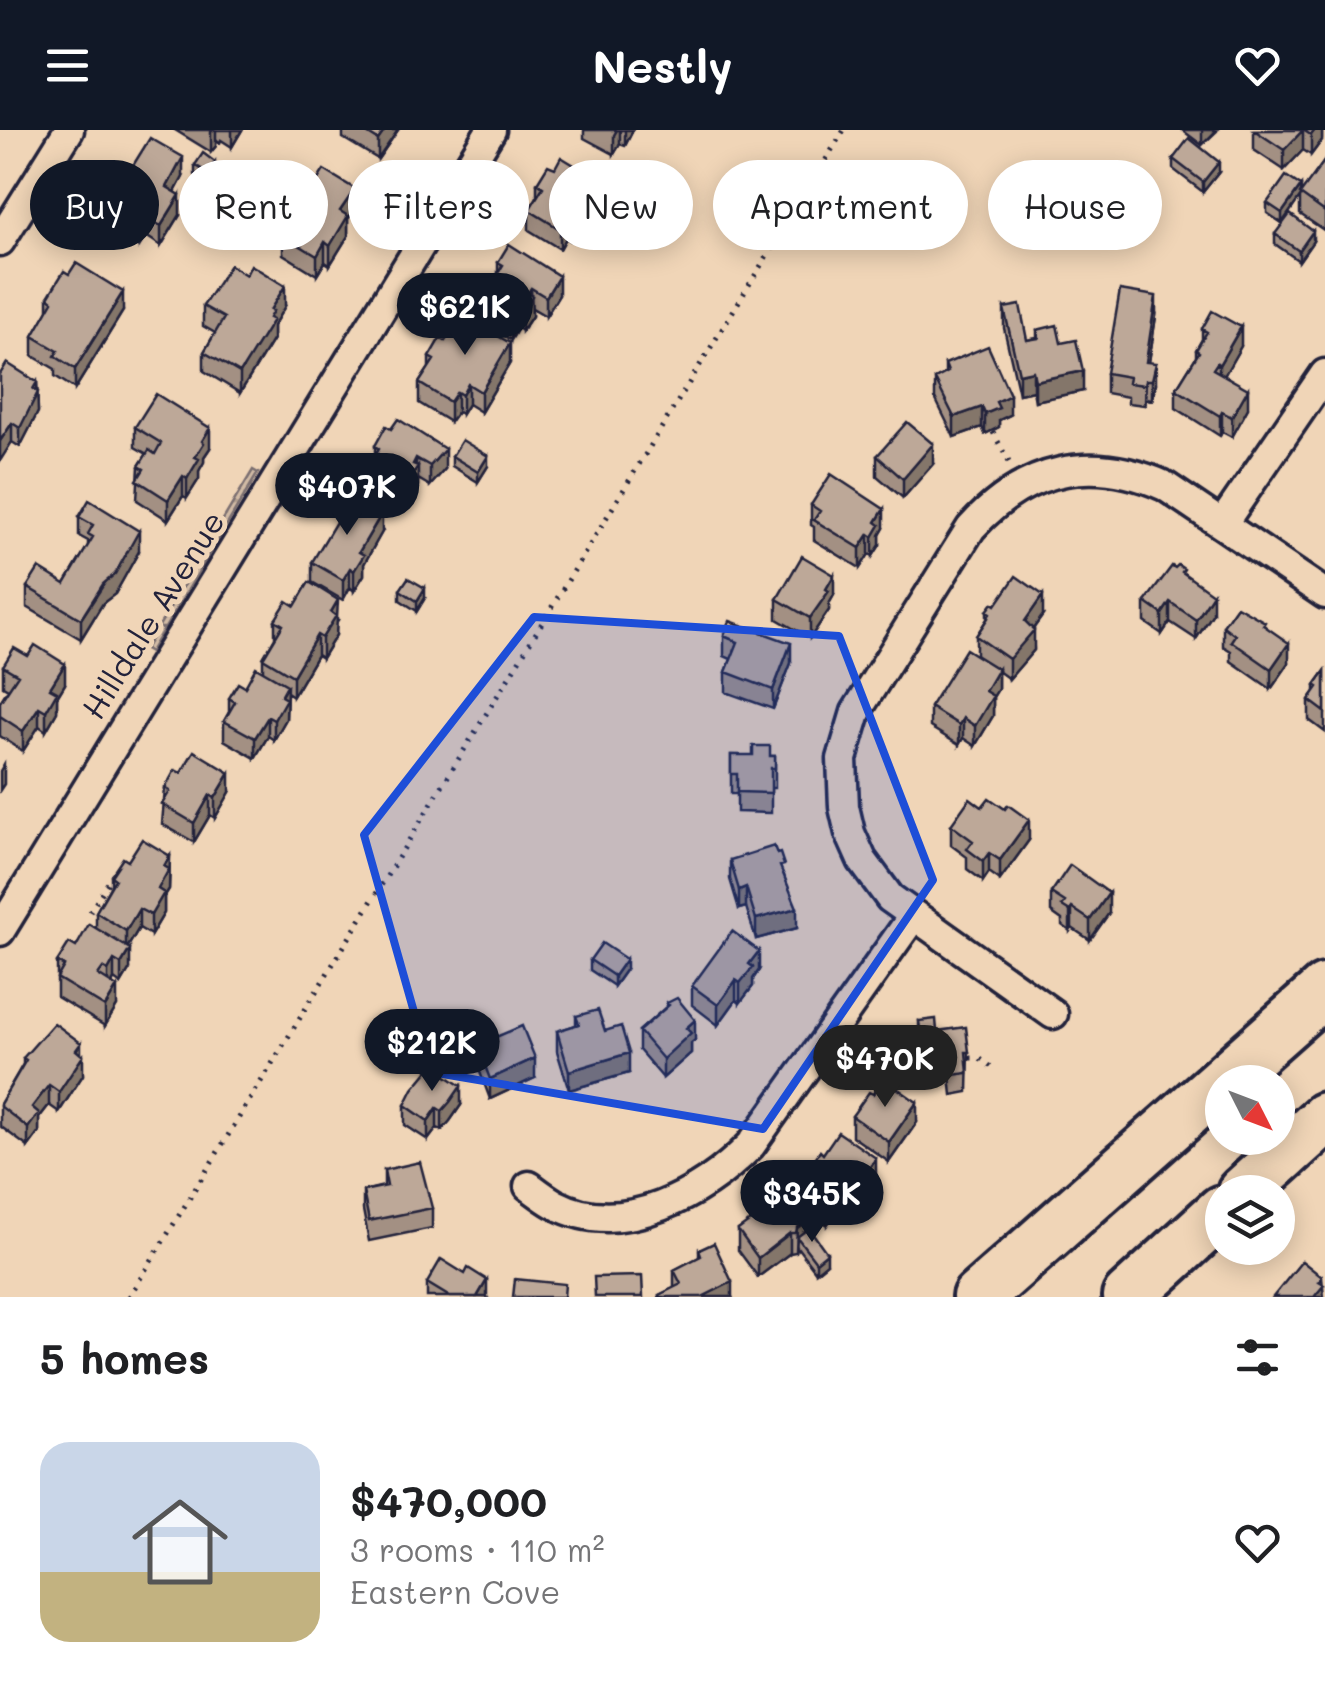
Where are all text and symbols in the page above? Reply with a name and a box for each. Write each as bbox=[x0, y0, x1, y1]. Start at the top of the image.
text: Nestly bbox=[592, 36, 733, 94]
icon: menu bbox=[40, 38, 95, 93]
icon: heart bbox=[1230, 38, 1285, 93]
chip: Buy bbox=[30, 160, 159, 250]
chip: Rent bbox=[179, 160, 328, 250]
chip: Filters bbox=[348, 160, 529, 250]
chip: New bbox=[549, 160, 693, 250]
chip: Apartment bbox=[713, 160, 968, 250]
chip: House bbox=[988, 160, 1162, 250]
pin: $621K bbox=[395, 273, 535, 358]
text: $621K bbox=[419, 284, 511, 326]
pin: $407K bbox=[277, 453, 417, 538]
text: $407K bbox=[297, 464, 397, 506]
street label: Hilldale Avenue bbox=[71, 502, 233, 726]
pin: $212K bbox=[362, 1009, 502, 1094]
text: $212K bbox=[387, 1020, 477, 1062]
pin: $470K bbox=[815, 1025, 955, 1110]
text: $470K bbox=[835, 1036, 935, 1078]
north arrow bbox=[1205, 1065, 1295, 1155]
map controls bbox=[1205, 1065, 1295, 1265]
pin: $345K bbox=[742, 1160, 882, 1245]
text: $345K bbox=[762, 1171, 862, 1213]
button: layers bbox=[1205, 1175, 1295, 1265]
text: 5 homes bbox=[40, 1330, 209, 1385]
icon: filters bbox=[1230, 1330, 1285, 1385]
text: $470,000 bbox=[350, 1473, 547, 1528]
icon: home bbox=[120, 1482, 240, 1602]
icon: heart bbox=[1230, 1515, 1285, 1570]
text: 3 rooms · 110 m² bbox=[350, 1528, 605, 1570]
text: Eastern Cove bbox=[350, 1570, 560, 1612]

